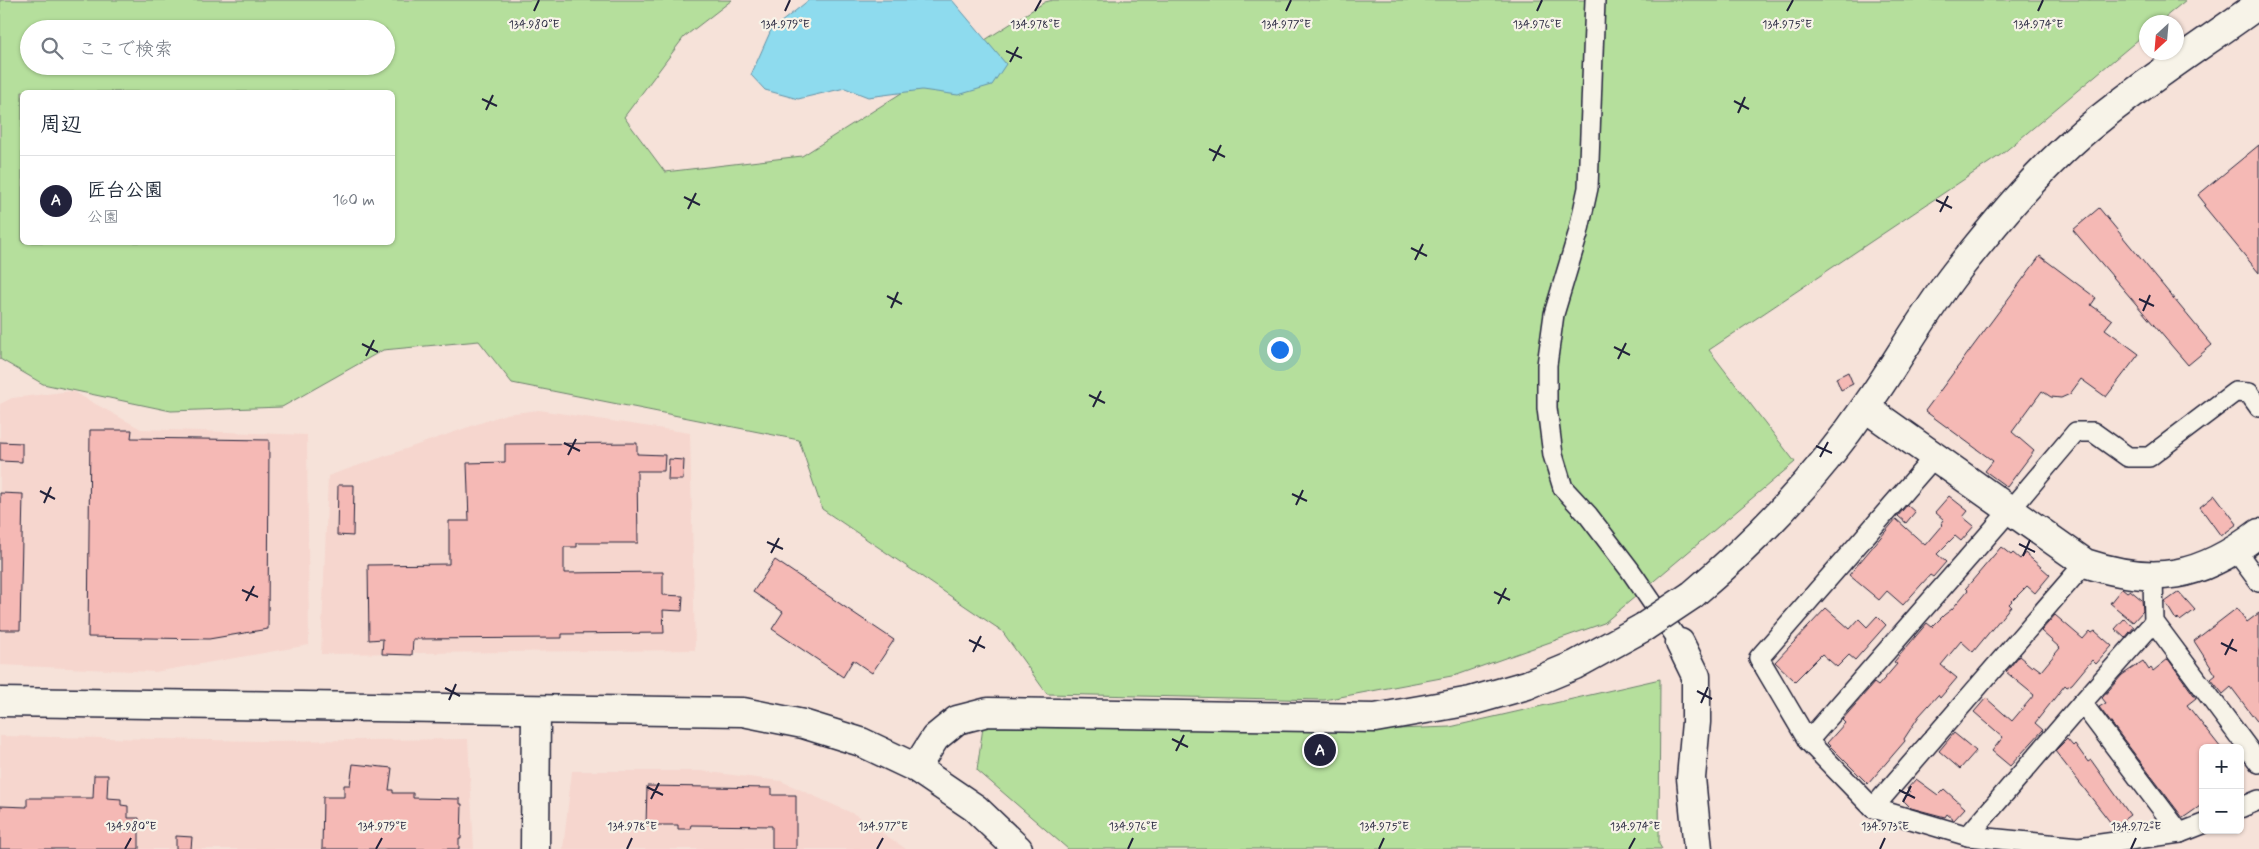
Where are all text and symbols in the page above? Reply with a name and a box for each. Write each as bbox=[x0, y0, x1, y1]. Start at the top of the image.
north arrow bbox=[2139, 15, 2184, 60]
text: 134.980°E bbox=[508, 17, 560, 33]
text: 134.979°E bbox=[760, 17, 810, 33]
text: 134.978°E bbox=[1010, 17, 1060, 33]
text: 134.977°E bbox=[1261, 17, 1311, 33]
text: 134.976°E bbox=[1513, 17, 1561, 33]
text: 134.975°E bbox=[1762, 17, 1812, 33]
text: 134.974°E bbox=[2013, 17, 2063, 33]
search box bbox=[20, 20, 395, 75]
icon: search bbox=[38, 34, 66, 62]
text: ここで検索 bbox=[78, 37, 173, 62]
text: 周辺 bbox=[40, 111, 82, 139]
text: 匠台公園 bbox=[87, 178, 163, 203]
text: A bbox=[51, 190, 61, 211]
text: 160 m bbox=[332, 190, 375, 211]
text: 公園 bbox=[87, 207, 119, 228]
your location bbox=[1267, 337, 1293, 363]
pin: A bbox=[1304, 731, 1336, 769]
map controls bbox=[2199, 744, 2244, 834]
button: + bbox=[2199, 744, 2244, 789]
button: − bbox=[2199, 789, 2244, 834]
text: 134.980°E bbox=[105, 819, 157, 835]
text: 134.979°E bbox=[357, 819, 407, 835]
text: 134.978°E bbox=[607, 819, 657, 835]
text: 134.977°E bbox=[858, 819, 908, 835]
text: 134.976°E bbox=[1109, 819, 1157, 835]
text: 134.975°E bbox=[1359, 819, 1409, 835]
text: 134.974°E bbox=[1610, 819, 1660, 835]
text: 134.973°E bbox=[1861, 819, 1909, 835]
text: 134.972°E bbox=[2111, 819, 2161, 835]

